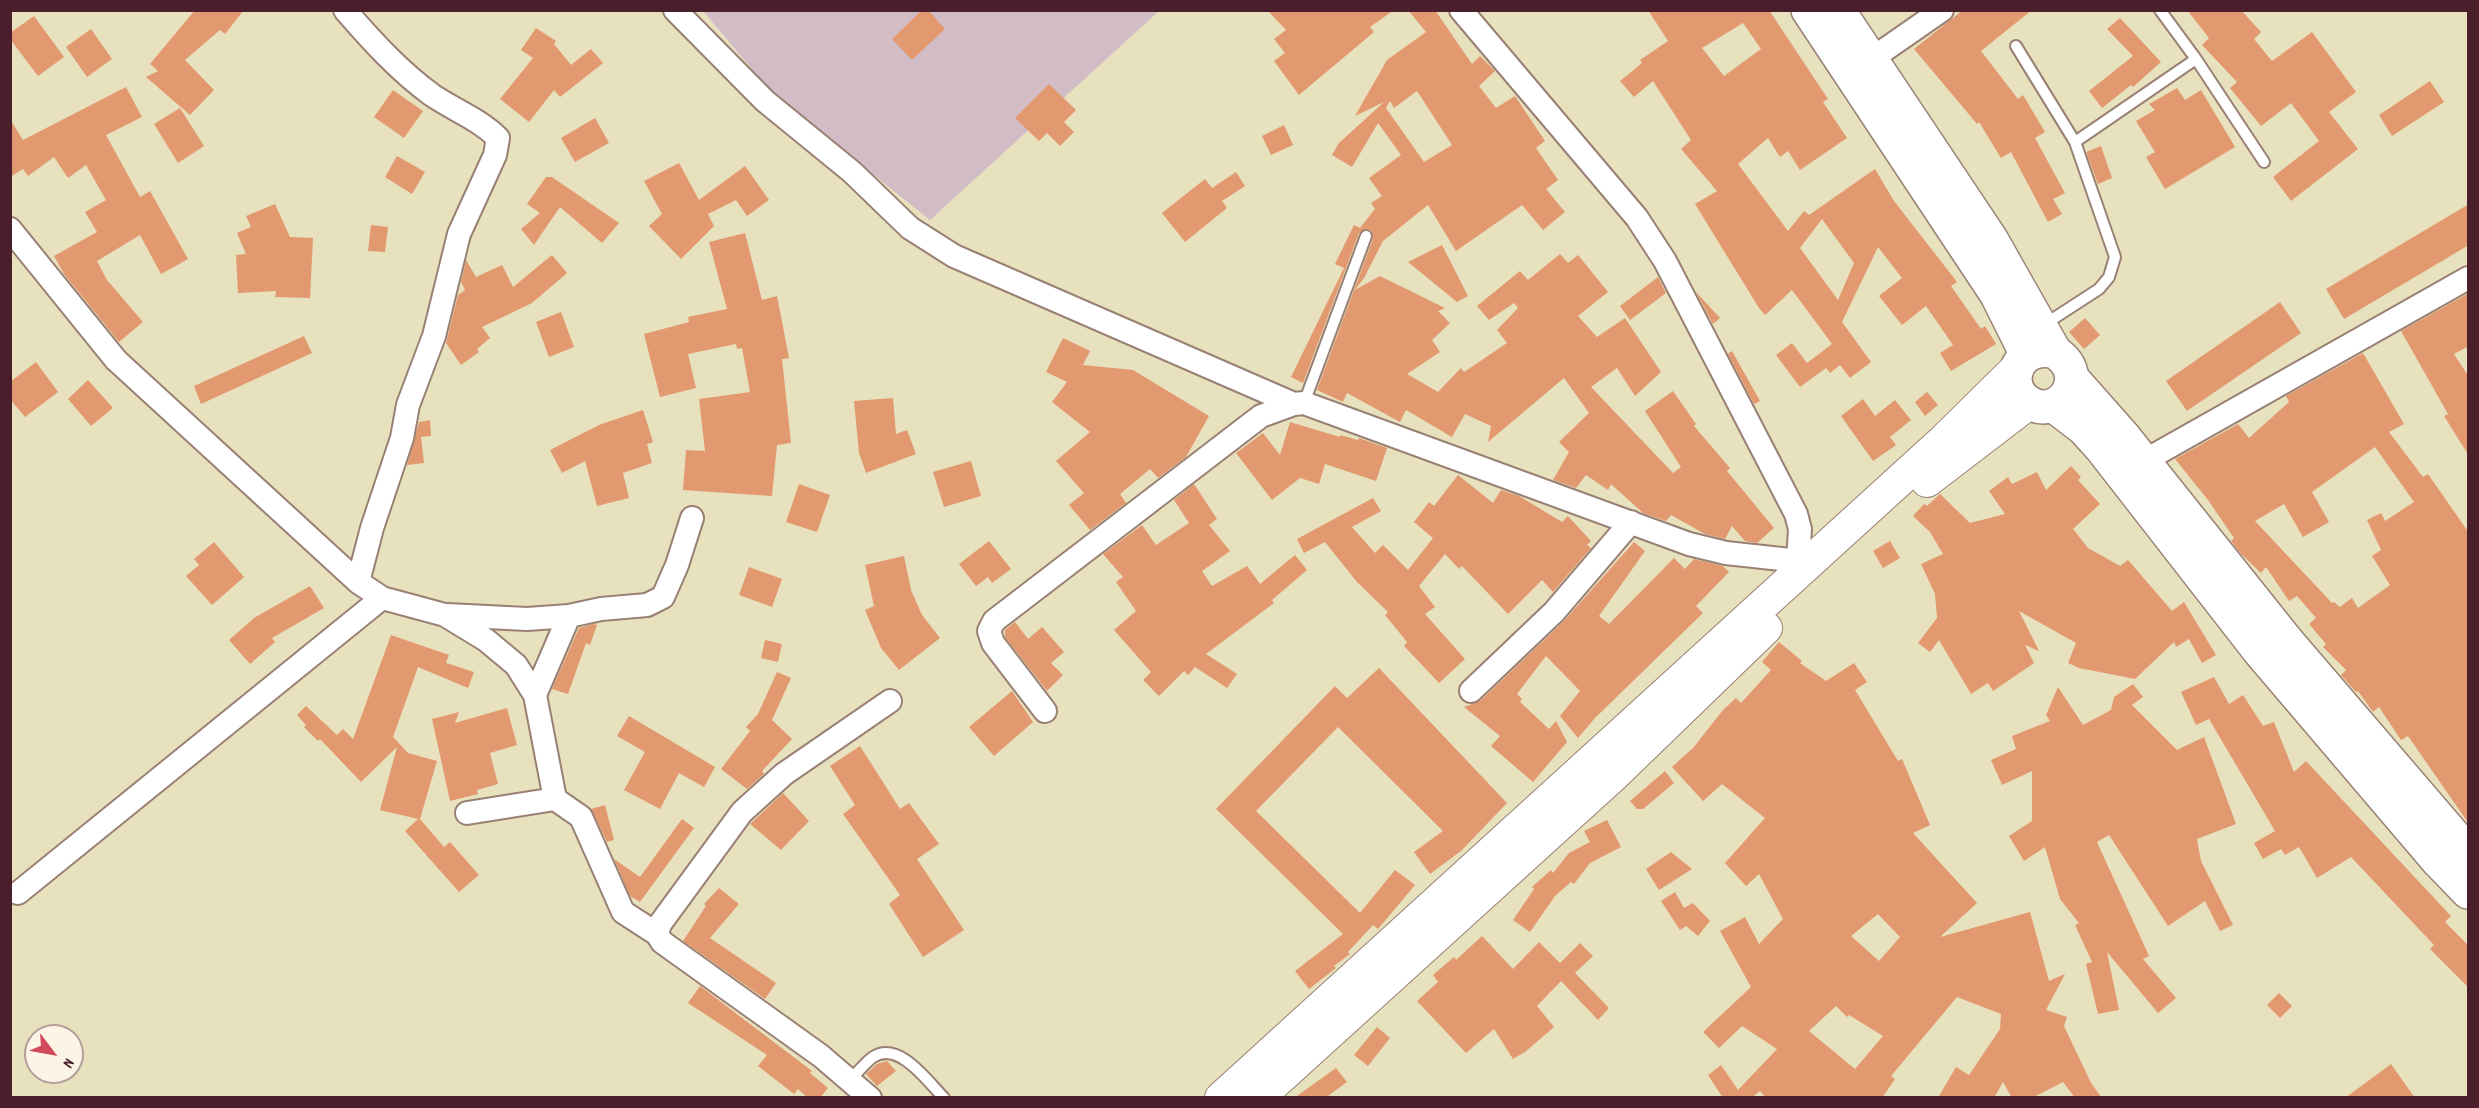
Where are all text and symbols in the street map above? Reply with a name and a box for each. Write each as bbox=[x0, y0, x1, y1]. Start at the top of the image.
north arrow bbox=[24, 1024, 84, 1084]
text: N bbox=[56, 1053, 80, 1072]

